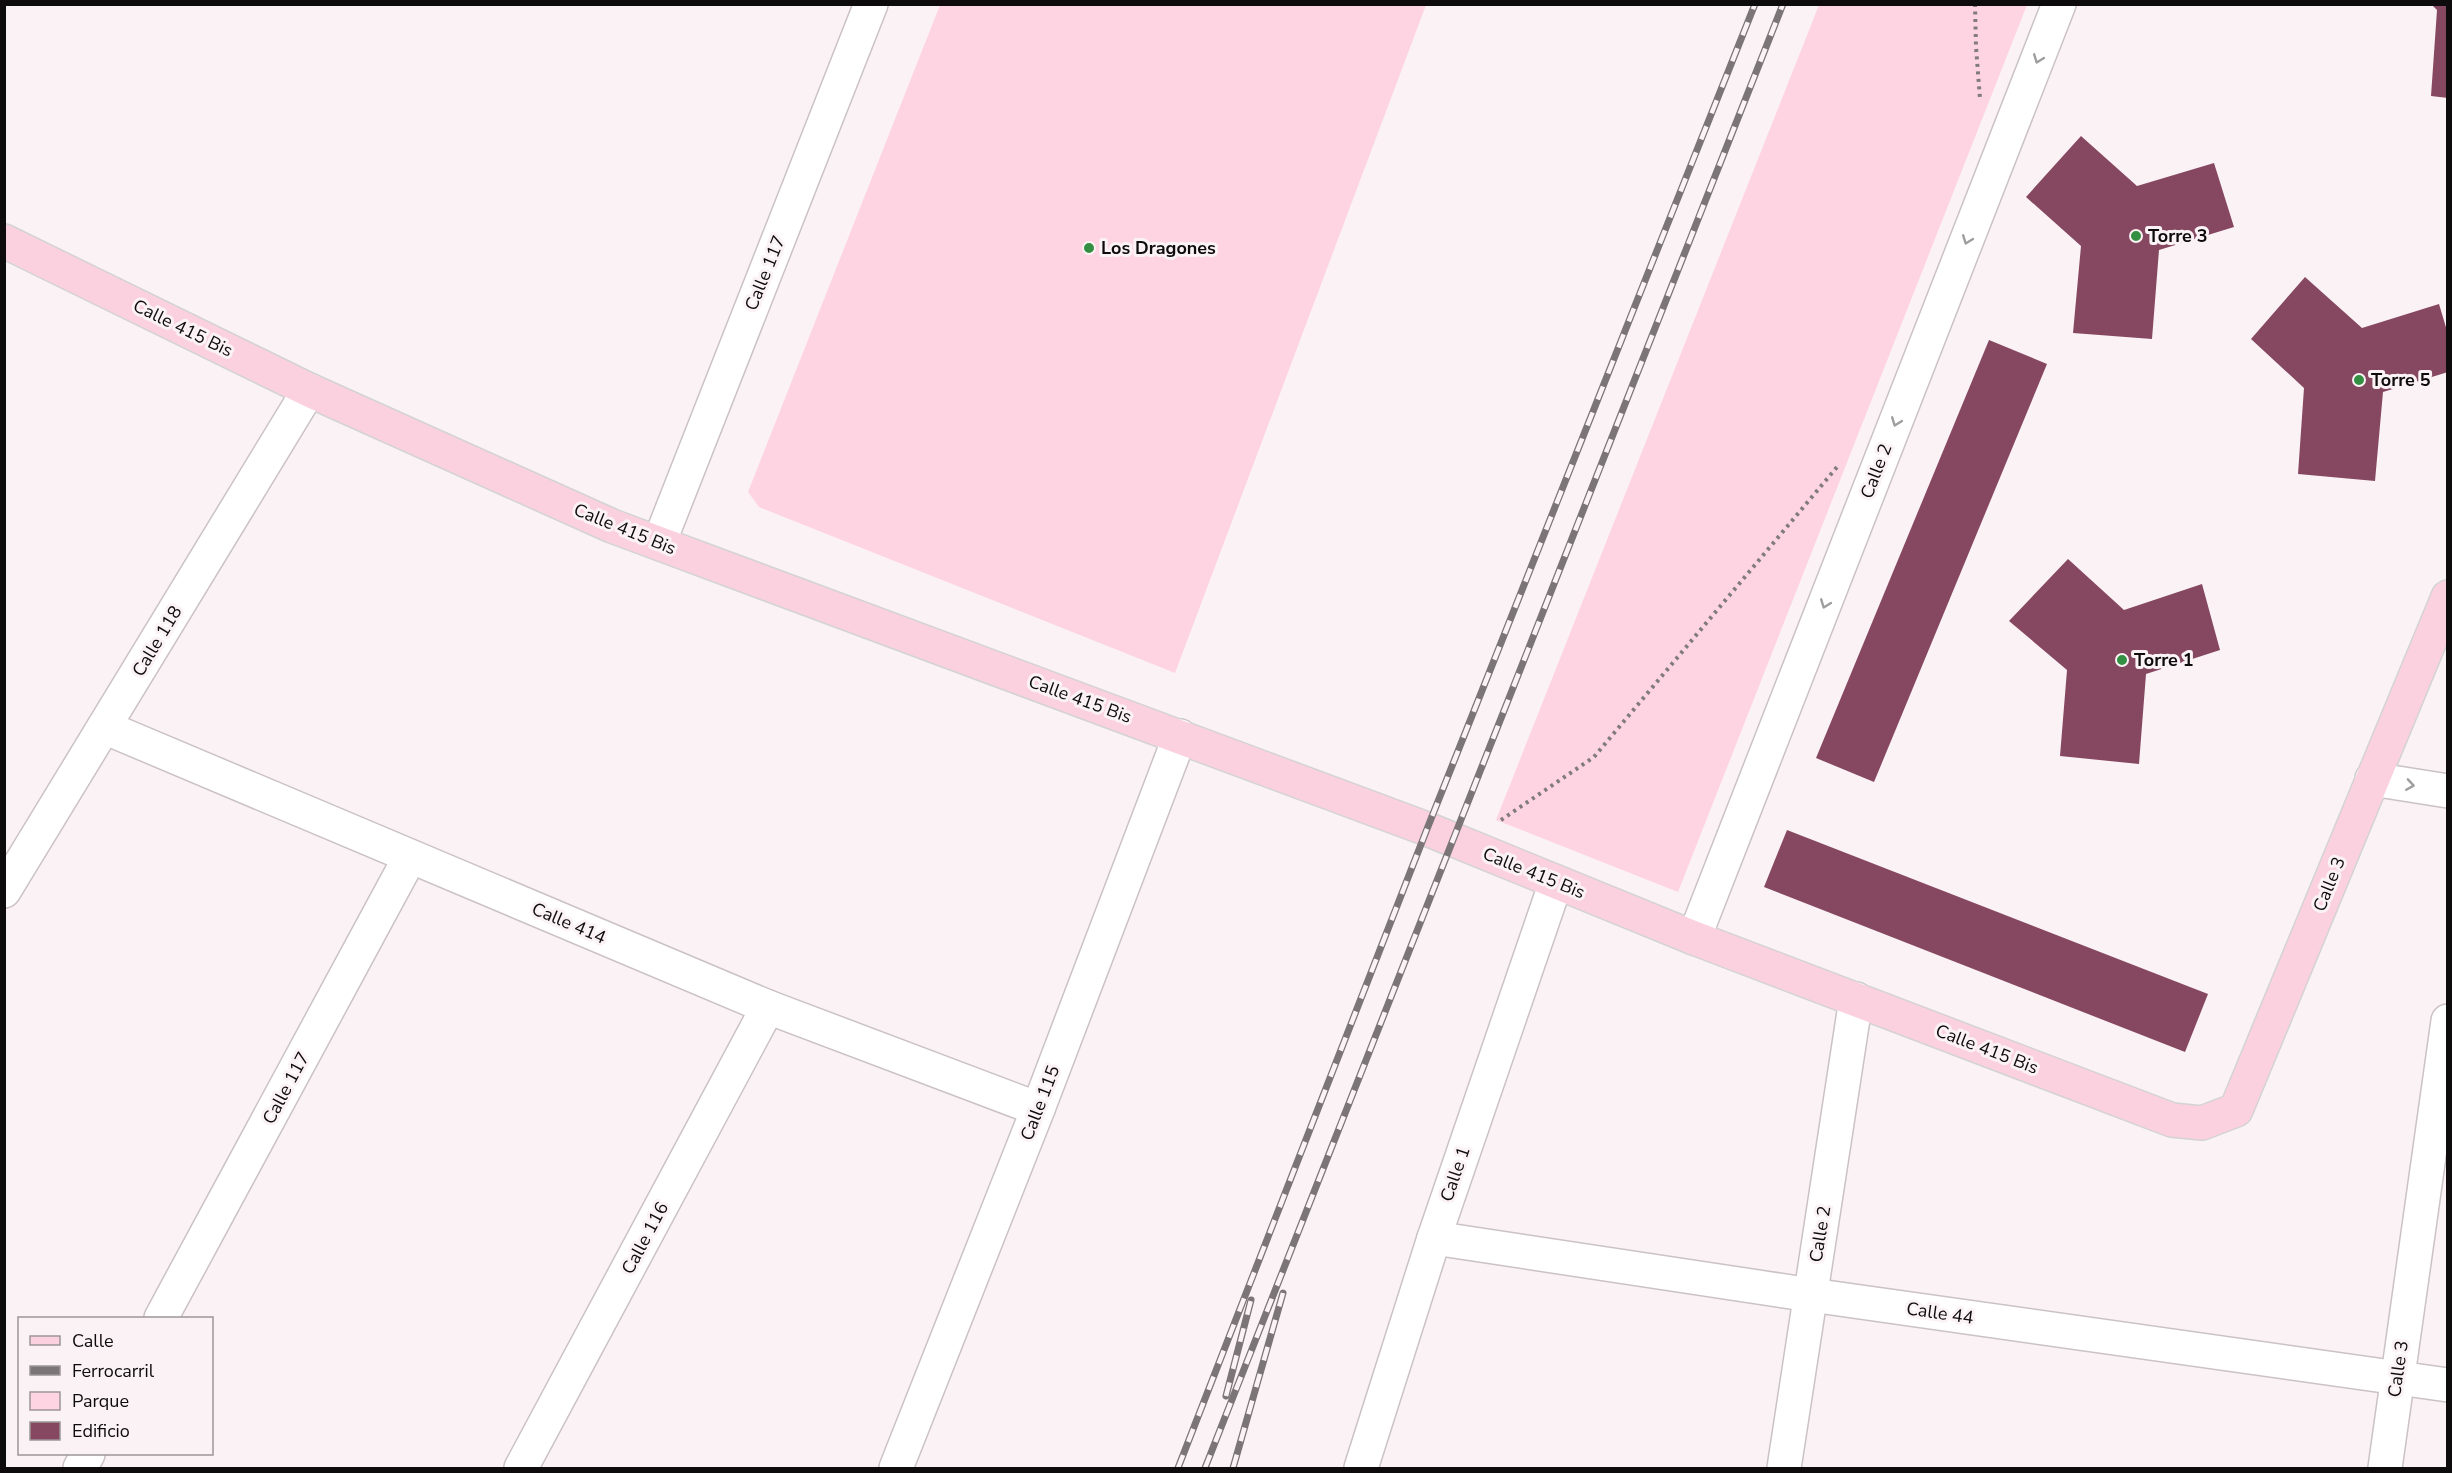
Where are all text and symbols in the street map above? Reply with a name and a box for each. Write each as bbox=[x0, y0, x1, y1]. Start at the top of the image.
one-way arrow bbox=[2033, 53, 2045, 64]
place label: Torre 3 bbox=[2148, 224, 2208, 248]
marker: Torre 3 bbox=[2129, 229, 2143, 243]
street label: Calle 117 bbox=[739, 232, 791, 314]
one-way arrow bbox=[1961, 235, 1974, 245]
place label: Los Dragones bbox=[1101, 236, 1216, 260]
marker: Los Dragones bbox=[1082, 241, 1096, 255]
street label: Calle 415 Bis bbox=[129, 294, 237, 362]
place label: Torre 5 bbox=[2371, 368, 2431, 392]
marker: Torre 5 bbox=[2352, 373, 2366, 387]
one-way arrow bbox=[1890, 416, 1903, 427]
street label: Calle 2 bbox=[1855, 440, 1897, 502]
street label: Calle 415 Bis bbox=[570, 498, 680, 560]
one-way arrow bbox=[1819, 598, 1832, 608]
street label: Calle 118 bbox=[126, 601, 188, 681]
place label: Torre 1 bbox=[2134, 648, 2194, 672]
marker: Torre 1 bbox=[2115, 653, 2129, 667]
street label: Calle 415 Bis bbox=[1025, 669, 1135, 729]
one-way arrow bbox=[2404, 778, 2414, 791]
street label: Calle 415 Bis bbox=[1479, 842, 1589, 904]
street label: Calle 3 bbox=[2307, 853, 2351, 915]
street label: Calle 414 bbox=[528, 897, 610, 949]
street label: Calle 415 Bis bbox=[1932, 1018, 2042, 1080]
street label: Calle 117 bbox=[257, 1048, 315, 1128]
street label: Calle 115 bbox=[1015, 1062, 1065, 1144]
street label: Calle 1 bbox=[1434, 1143, 1476, 1205]
street label: Calle 116 bbox=[616, 1198, 674, 1278]
street label: Calle 2 bbox=[1804, 1204, 1836, 1264]
street label: Calle 44 bbox=[1905, 1296, 1975, 1330]
legend bbox=[18, 1317, 213, 1455]
text: Calle bbox=[72, 1329, 114, 1353]
street label: Calle 3 bbox=[2382, 1339, 2414, 1399]
text: Ferrocarril bbox=[72, 1359, 155, 1383]
text: Parque bbox=[72, 1389, 129, 1413]
text: Edificio bbox=[72, 1419, 130, 1443]

